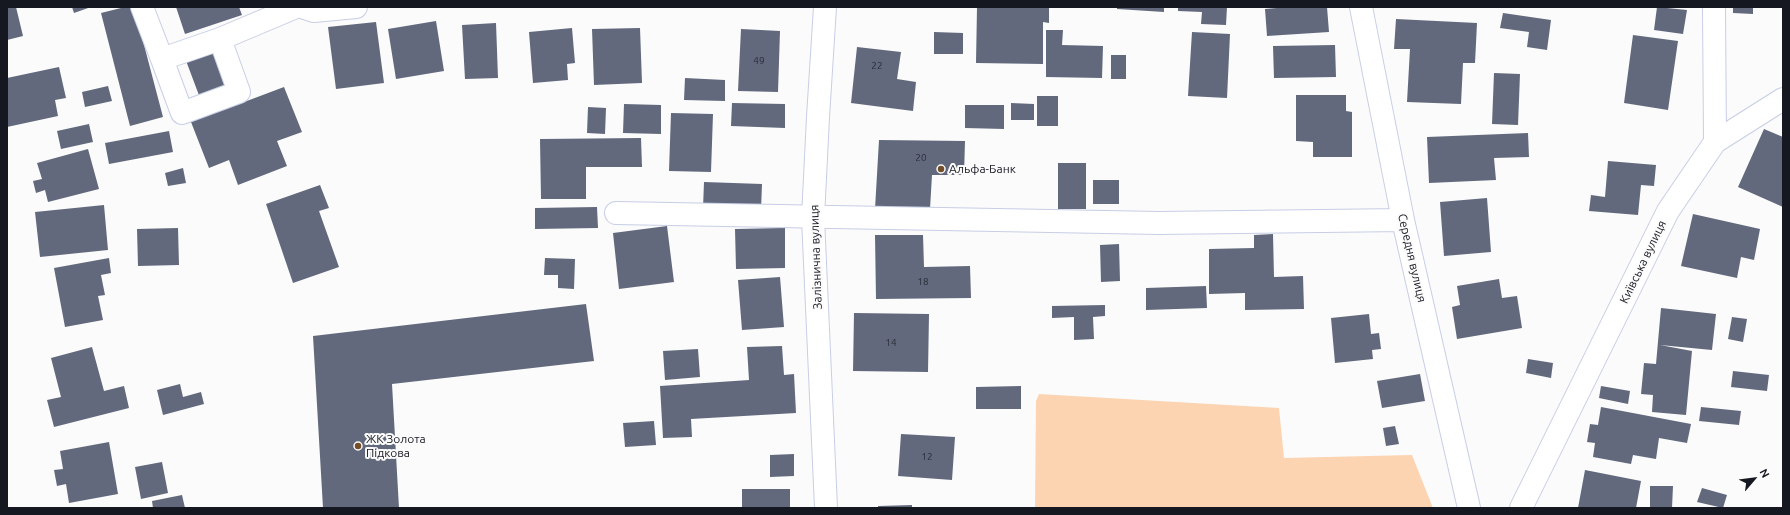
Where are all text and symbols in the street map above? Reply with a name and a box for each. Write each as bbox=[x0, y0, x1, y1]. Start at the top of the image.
house number: 49 bbox=[753, 55, 765, 67]
house number: 22 bbox=[871, 60, 883, 72]
house number: 20 bbox=[915, 152, 927, 164]
place label: Альфа-Банк bbox=[949, 162, 1016, 176]
marker: Альфа-Банк bbox=[936, 164, 946, 174]
street label: Залізнична вулиця bbox=[807, 204, 825, 310]
street label: Середня вулиця bbox=[1395, 212, 1429, 304]
street label: Київська вулиця bbox=[1617, 218, 1669, 306]
house number: 18 bbox=[917, 276, 929, 288]
house number: 14 bbox=[885, 337, 897, 349]
place label: ЖК Золота Підкова bbox=[366, 432, 426, 460]
marker: ЖК Золота Підкова bbox=[353, 441, 363, 451]
house number: 12 bbox=[921, 451, 933, 463]
north arrow bbox=[1734, 459, 1774, 499]
text: N bbox=[1757, 467, 1772, 480]

